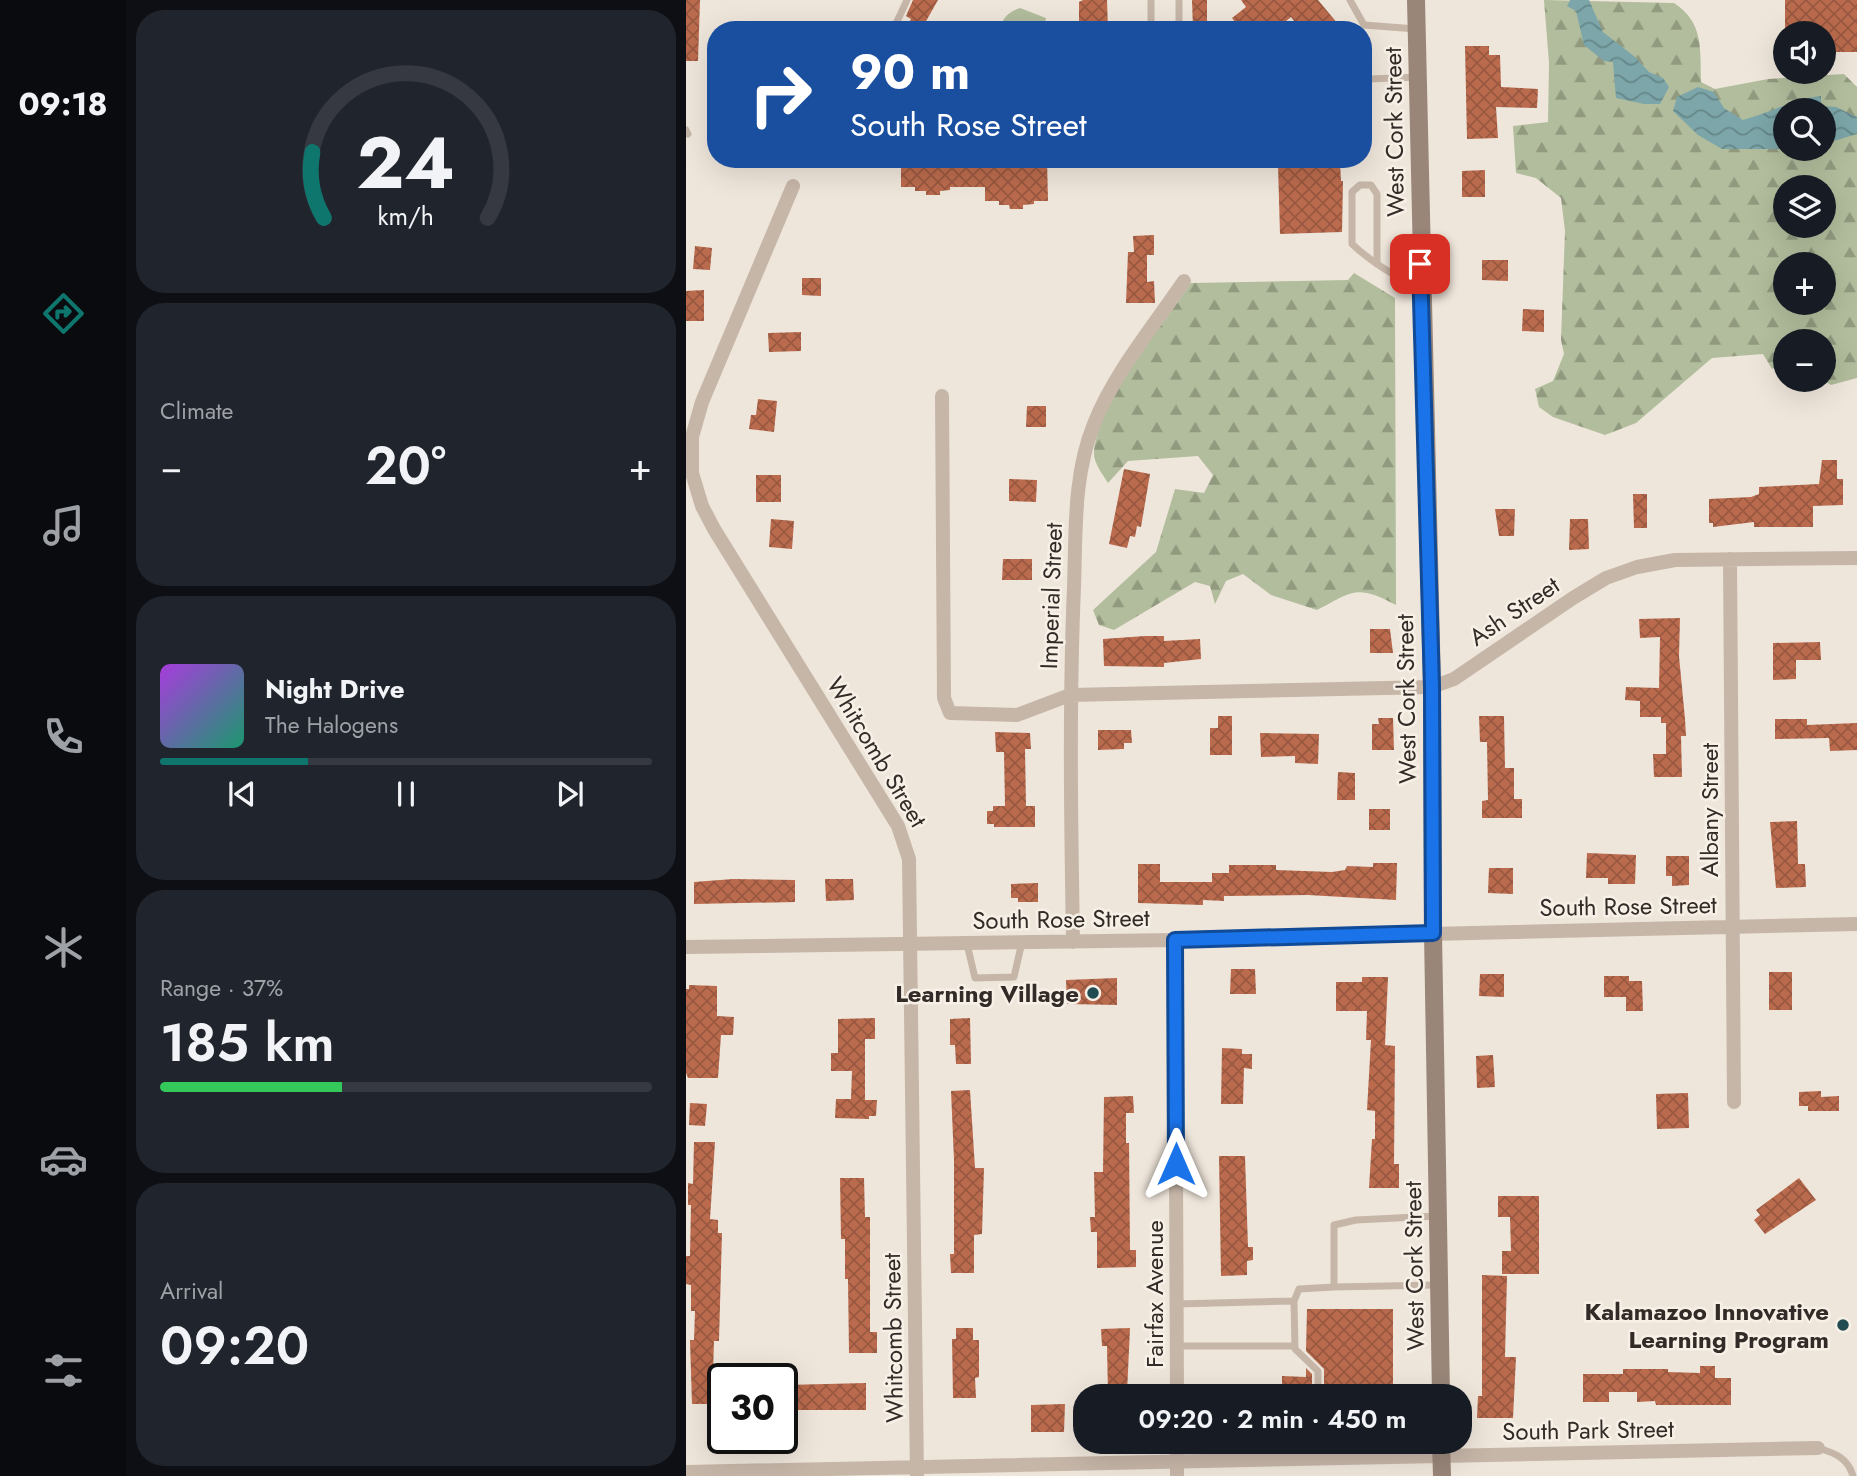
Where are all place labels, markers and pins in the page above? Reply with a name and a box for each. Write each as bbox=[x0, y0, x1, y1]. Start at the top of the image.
pin bbox=[1390, 234, 1450, 294]
place label: Learning Village bbox=[895, 976, 1079, 1011]
marker: Learning Village bbox=[1085, 985, 1101, 1001]
place label: Kalamazoo Innovative Learning Program bbox=[1585, 1294, 1829, 1357]
marker: Kalamazoo Innovative Learning Program bbox=[1835, 1317, 1851, 1333]

